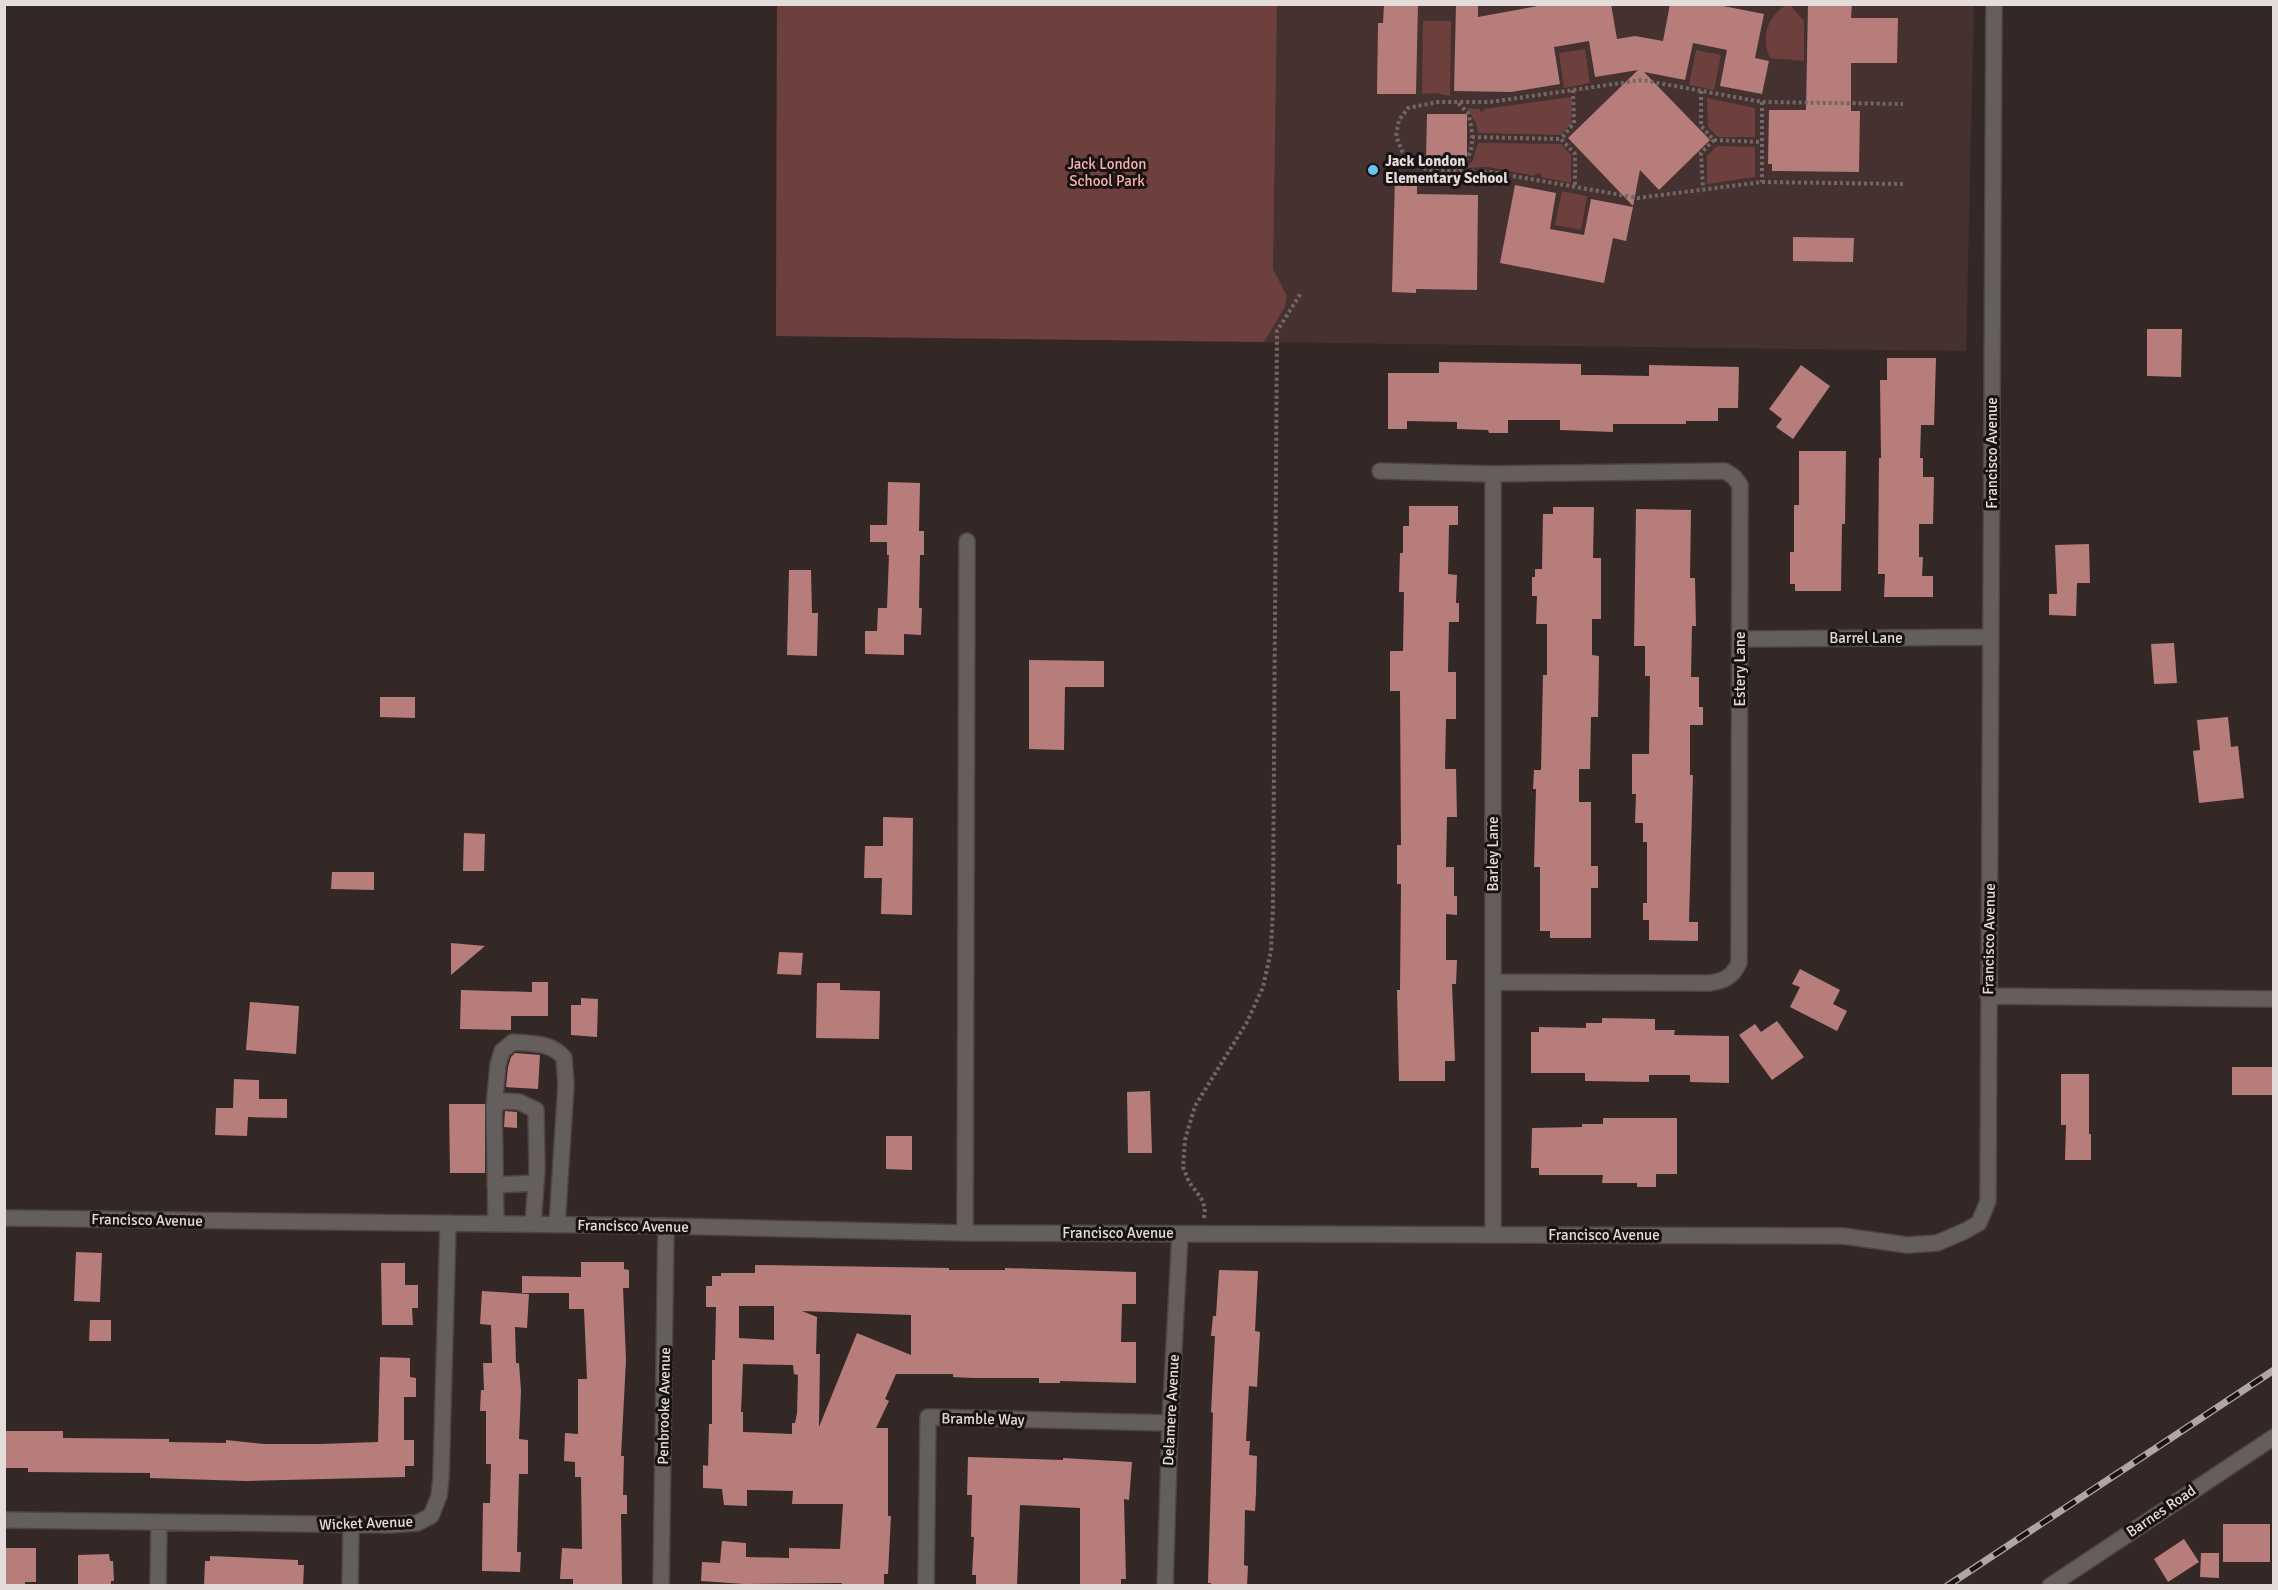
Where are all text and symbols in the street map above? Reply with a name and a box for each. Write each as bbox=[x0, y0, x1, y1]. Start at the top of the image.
place label: Jack London Elementary School bbox=[1385, 152, 1508, 187]
park label: Jack London School Park bbox=[1067, 155, 1147, 190]
marker: Jack London Elementary School bbox=[1366, 163, 1380, 177]
street label: Francisco Avenue bbox=[1983, 397, 2001, 509]
street label: Barrel Lane bbox=[1829, 629, 1903, 647]
street label: Estery Lane bbox=[1731, 632, 1749, 706]
street label: Barley Lane bbox=[1484, 816, 1502, 892]
street label: Francisco Avenue bbox=[1979, 883, 1999, 995]
street label: Francisco Avenue bbox=[91, 1210, 203, 1230]
street label: Francisco Avenue bbox=[577, 1216, 689, 1236]
street label: Francisco Avenue bbox=[1062, 1224, 1174, 1242]
street label: Francisco Avenue bbox=[1548, 1226, 1660, 1244]
street label: Penbrooke Avenue bbox=[654, 1347, 674, 1465]
street label: Delamere Avenue bbox=[1159, 1354, 1183, 1466]
street label: Bramble Way bbox=[941, 1409, 1025, 1429]
street label: Barnes Road bbox=[2123, 1481, 2199, 1541]
street label: Wicket Avenue bbox=[319, 1512, 413, 1534]

